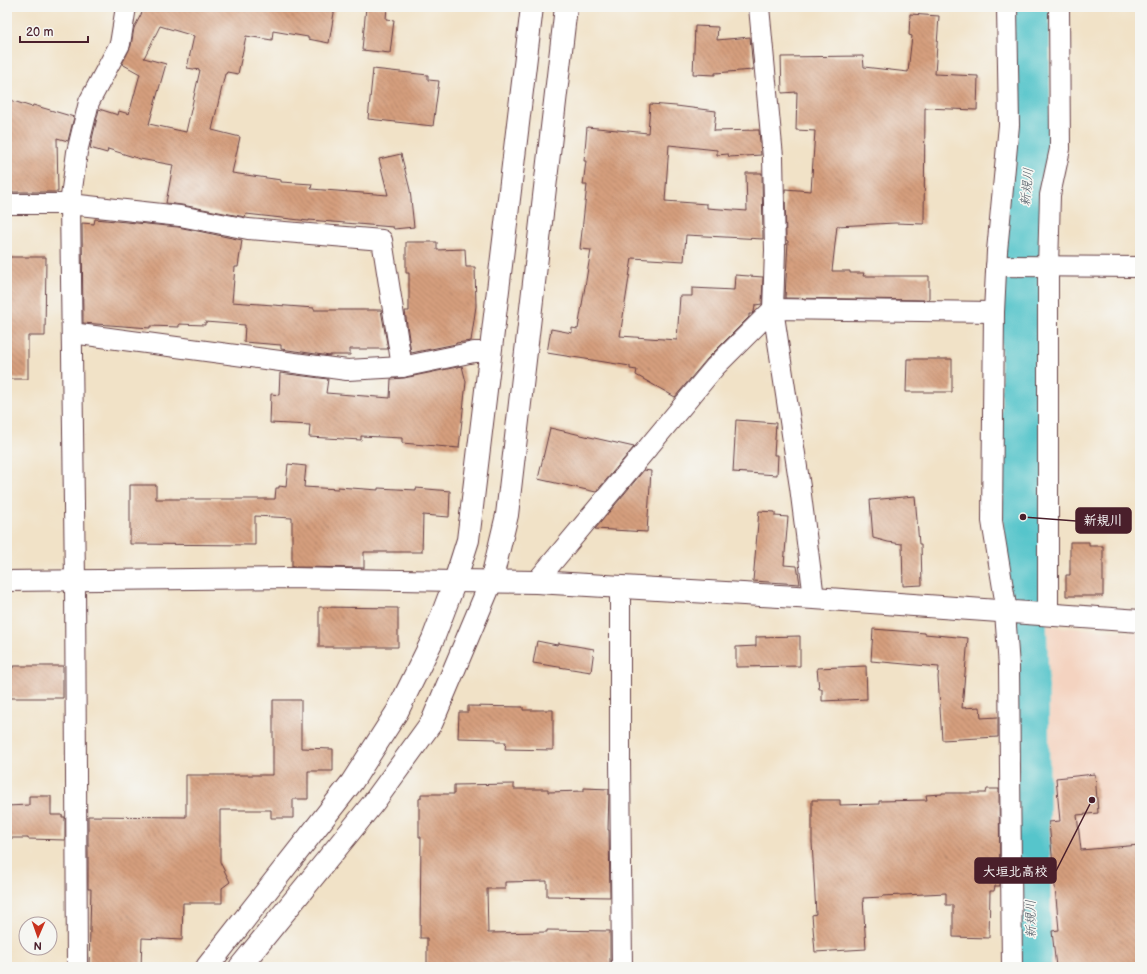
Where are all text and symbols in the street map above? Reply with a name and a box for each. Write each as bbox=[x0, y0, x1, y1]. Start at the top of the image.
scale bar bbox=[20, 18, 88, 44]
text: 20 m bbox=[26, 25, 53, 40]
water label: 新規川 bbox=[1017, 167, 1037, 207]
callout: 新規川 bbox=[1076, 508, 1131, 533]
text: 新規川 bbox=[1083, 513, 1123, 529]
callout: 大垣北高校 bbox=[975, 858, 1056, 883]
text: 大垣北高校 bbox=[982, 864, 1048, 880]
water label: 新規川 bbox=[1023, 899, 1039, 939]
north arrow bbox=[18, 916, 58, 956]
text: N bbox=[33, 939, 42, 952]

